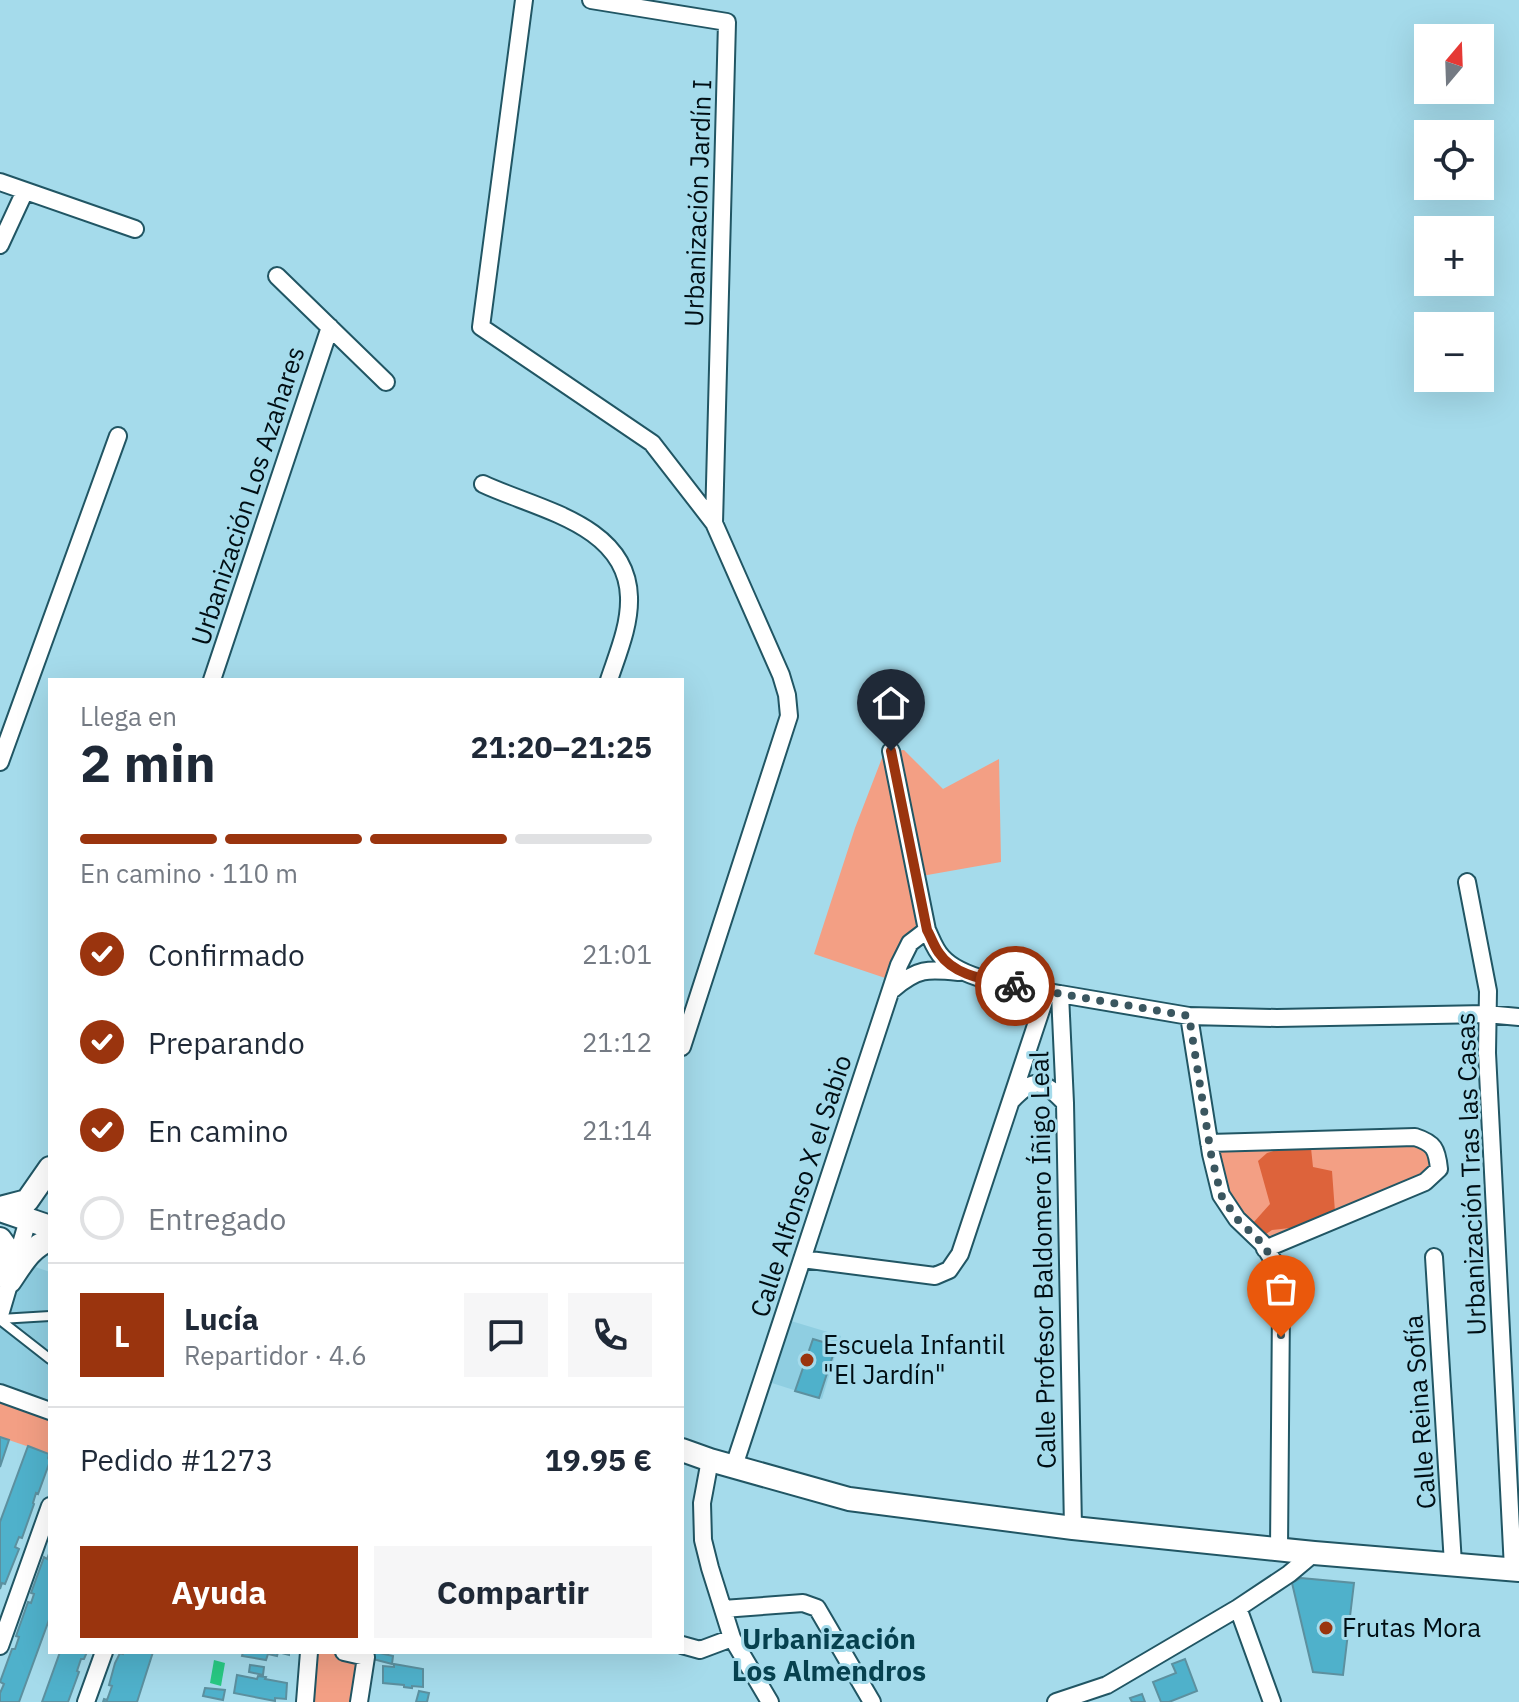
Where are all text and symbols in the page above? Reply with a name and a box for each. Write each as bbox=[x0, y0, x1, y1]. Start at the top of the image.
north arrow bbox=[1414, 24, 1494, 104]
map controls bbox=[1414, 24, 1494, 392]
street label: Urbanización Jardín I bbox=[676, 79, 718, 327]
button: locate bbox=[1414, 120, 1494, 200]
button: + bbox=[1414, 216, 1494, 296]
button: − bbox=[1414, 312, 1494, 392]
street label: Urbanización Los Azahares bbox=[183, 342, 311, 649]
pin bbox=[857, 669, 925, 751]
icon: home bbox=[869, 681, 913, 725]
text: Llega en bbox=[80, 699, 177, 733]
text: 21:20–21:25 bbox=[471, 727, 652, 766]
text: 2 min bbox=[80, 729, 216, 796]
text: En camino · 110 m bbox=[80, 856, 298, 890]
icon: check bbox=[80, 932, 124, 976]
text: Confirmado bbox=[148, 935, 305, 974]
text: 21:01 bbox=[582, 937, 652, 971]
courier bbox=[975, 946, 1055, 1026]
icon: bike bbox=[993, 964, 1037, 1008]
street label: Urbanización Tras las Casas bbox=[1447, 1012, 1493, 1336]
icon: check bbox=[80, 1020, 124, 1064]
text: Preparando bbox=[148, 1023, 305, 1062]
text: 21:12 bbox=[582, 1025, 652, 1059]
street label: Calle Alfonso X el Sabio bbox=[742, 1050, 859, 1321]
street label: Calle Profesor Baldomero Íñigo Leal bbox=[1021, 1051, 1063, 1469]
icon: check bbox=[80, 1108, 124, 1152]
text: En camino bbox=[148, 1111, 288, 1150]
text: 21:14 bbox=[582, 1113, 652, 1147]
text: Entregado bbox=[148, 1199, 286, 1238]
pin bbox=[1247, 1255, 1315, 1337]
icon: bag bbox=[1259, 1267, 1303, 1311]
button: chat bbox=[464, 1293, 548, 1377]
button: phone bbox=[568, 1293, 652, 1377]
text: Lucía bbox=[184, 1299, 259, 1338]
street label: Calle Reina Sofía bbox=[1395, 1314, 1443, 1510]
text: L bbox=[114, 1316, 130, 1355]
place label: Escuela Infantil "El Jardín" bbox=[823, 1327, 1005, 1391]
text: Repartidor · 4.6 bbox=[184, 1338, 367, 1372]
marker: Escuela Infantil "El Jardín" bbox=[798, 1351, 816, 1369]
text: Pedido #1273 bbox=[80, 1440, 274, 1479]
text: 19.95 € bbox=[545, 1440, 652, 1479]
button: Ayuda bbox=[80, 1546, 358, 1638]
button: Compartir bbox=[374, 1546, 652, 1638]
place label: Frutas Mora bbox=[1342, 1610, 1481, 1644]
marker: Frutas Mora bbox=[1317, 1619, 1335, 1637]
district label: Urbanización Los Almendros bbox=[732, 1620, 926, 1689]

